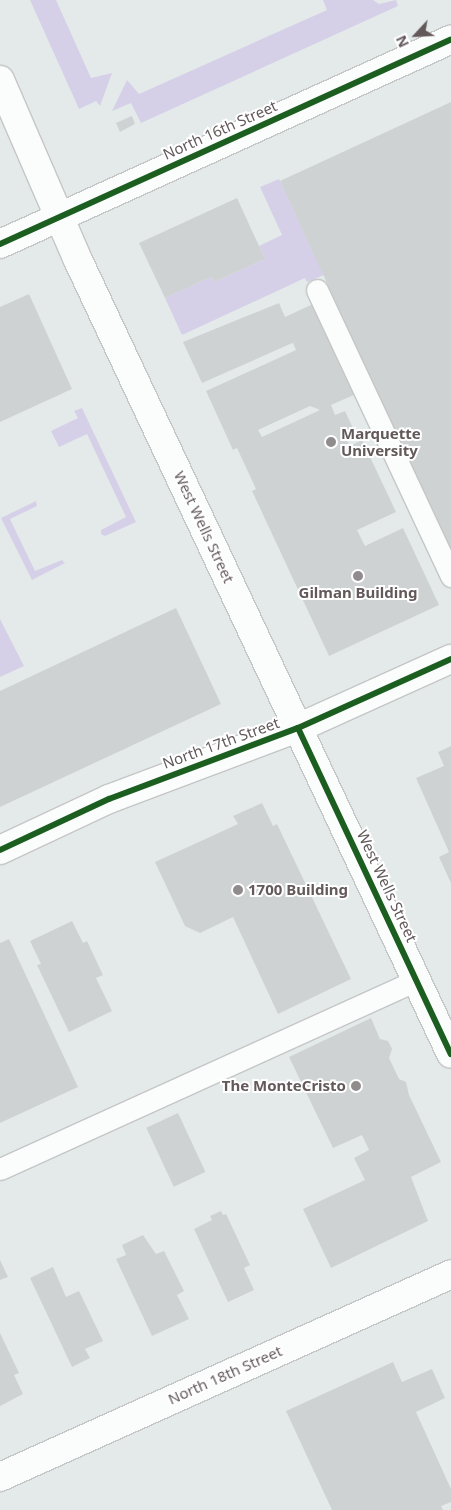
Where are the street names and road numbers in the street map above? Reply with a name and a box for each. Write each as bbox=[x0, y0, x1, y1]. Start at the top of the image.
street label: North 16th Street bbox=[160, 97, 280, 163]
street label: West Wells Street bbox=[170, 468, 238, 586]
street label: North 17th Street bbox=[160, 714, 282, 772]
street label: West Wells Street bbox=[353, 827, 421, 945]
street label: North 18th Street bbox=[165, 1342, 285, 1408]

